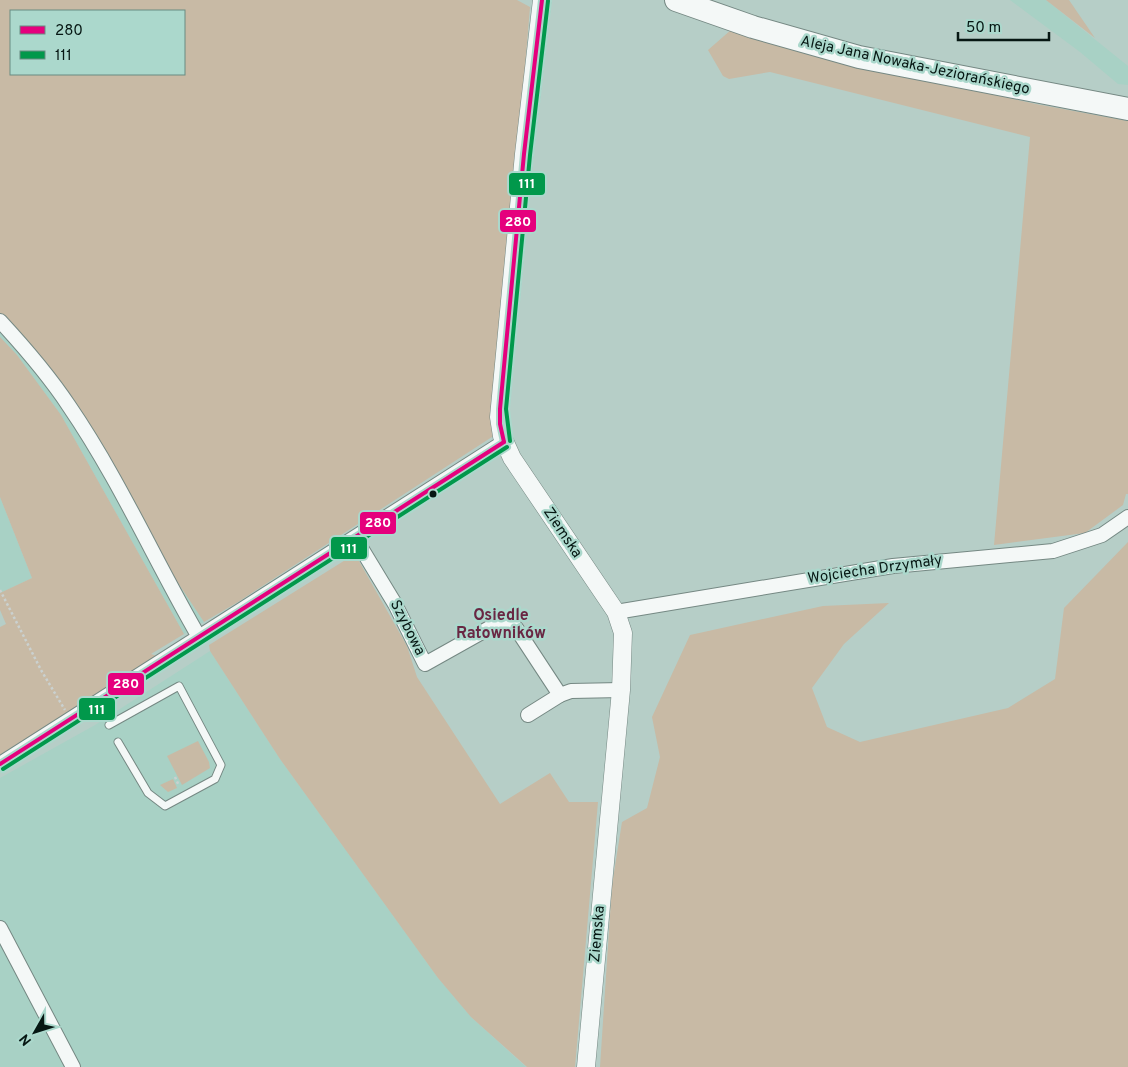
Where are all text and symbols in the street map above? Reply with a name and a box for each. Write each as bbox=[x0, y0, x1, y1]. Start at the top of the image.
legend bbox=[10, 10, 185, 75]
scale bar bbox=[958, 10, 1049, 42]
text: 50 m bbox=[966, 19, 1001, 38]
text: 280 bbox=[55, 22, 83, 41]
street label: Aleja Jana Nowaka-Jeziorańskiego bbox=[799, 32, 1031, 100]
text: 111 bbox=[55, 47, 72, 66]
line badge: 111 bbox=[508, 172, 546, 196]
text: 111 bbox=[519, 176, 535, 193]
line badge: 280 bbox=[499, 209, 537, 233]
text: 280 bbox=[505, 214, 531, 231]
unlabelled marker bbox=[428, 489, 438, 499]
street label: Ziemska bbox=[538, 504, 586, 562]
line badge: 280 bbox=[359, 511, 397, 535]
text: 280 bbox=[365, 515, 391, 532]
line badge: 111 bbox=[330, 536, 368, 560]
text: 111 bbox=[341, 541, 357, 558]
street label: Wojciecha Drzymały bbox=[807, 551, 944, 589]
street label: Szybowa bbox=[385, 597, 429, 659]
district label: Osiedle Ratowników bbox=[456, 606, 546, 644]
line badge: 280 bbox=[107, 672, 145, 696]
text: 280 bbox=[113, 676, 139, 693]
line badge: 111 bbox=[78, 697, 116, 721]
text: 111 bbox=[89, 702, 105, 719]
street label: Ziemska bbox=[586, 905, 610, 963]
north arrow bbox=[10, 1007, 60, 1057]
text: N bbox=[16, 1030, 36, 1048]

